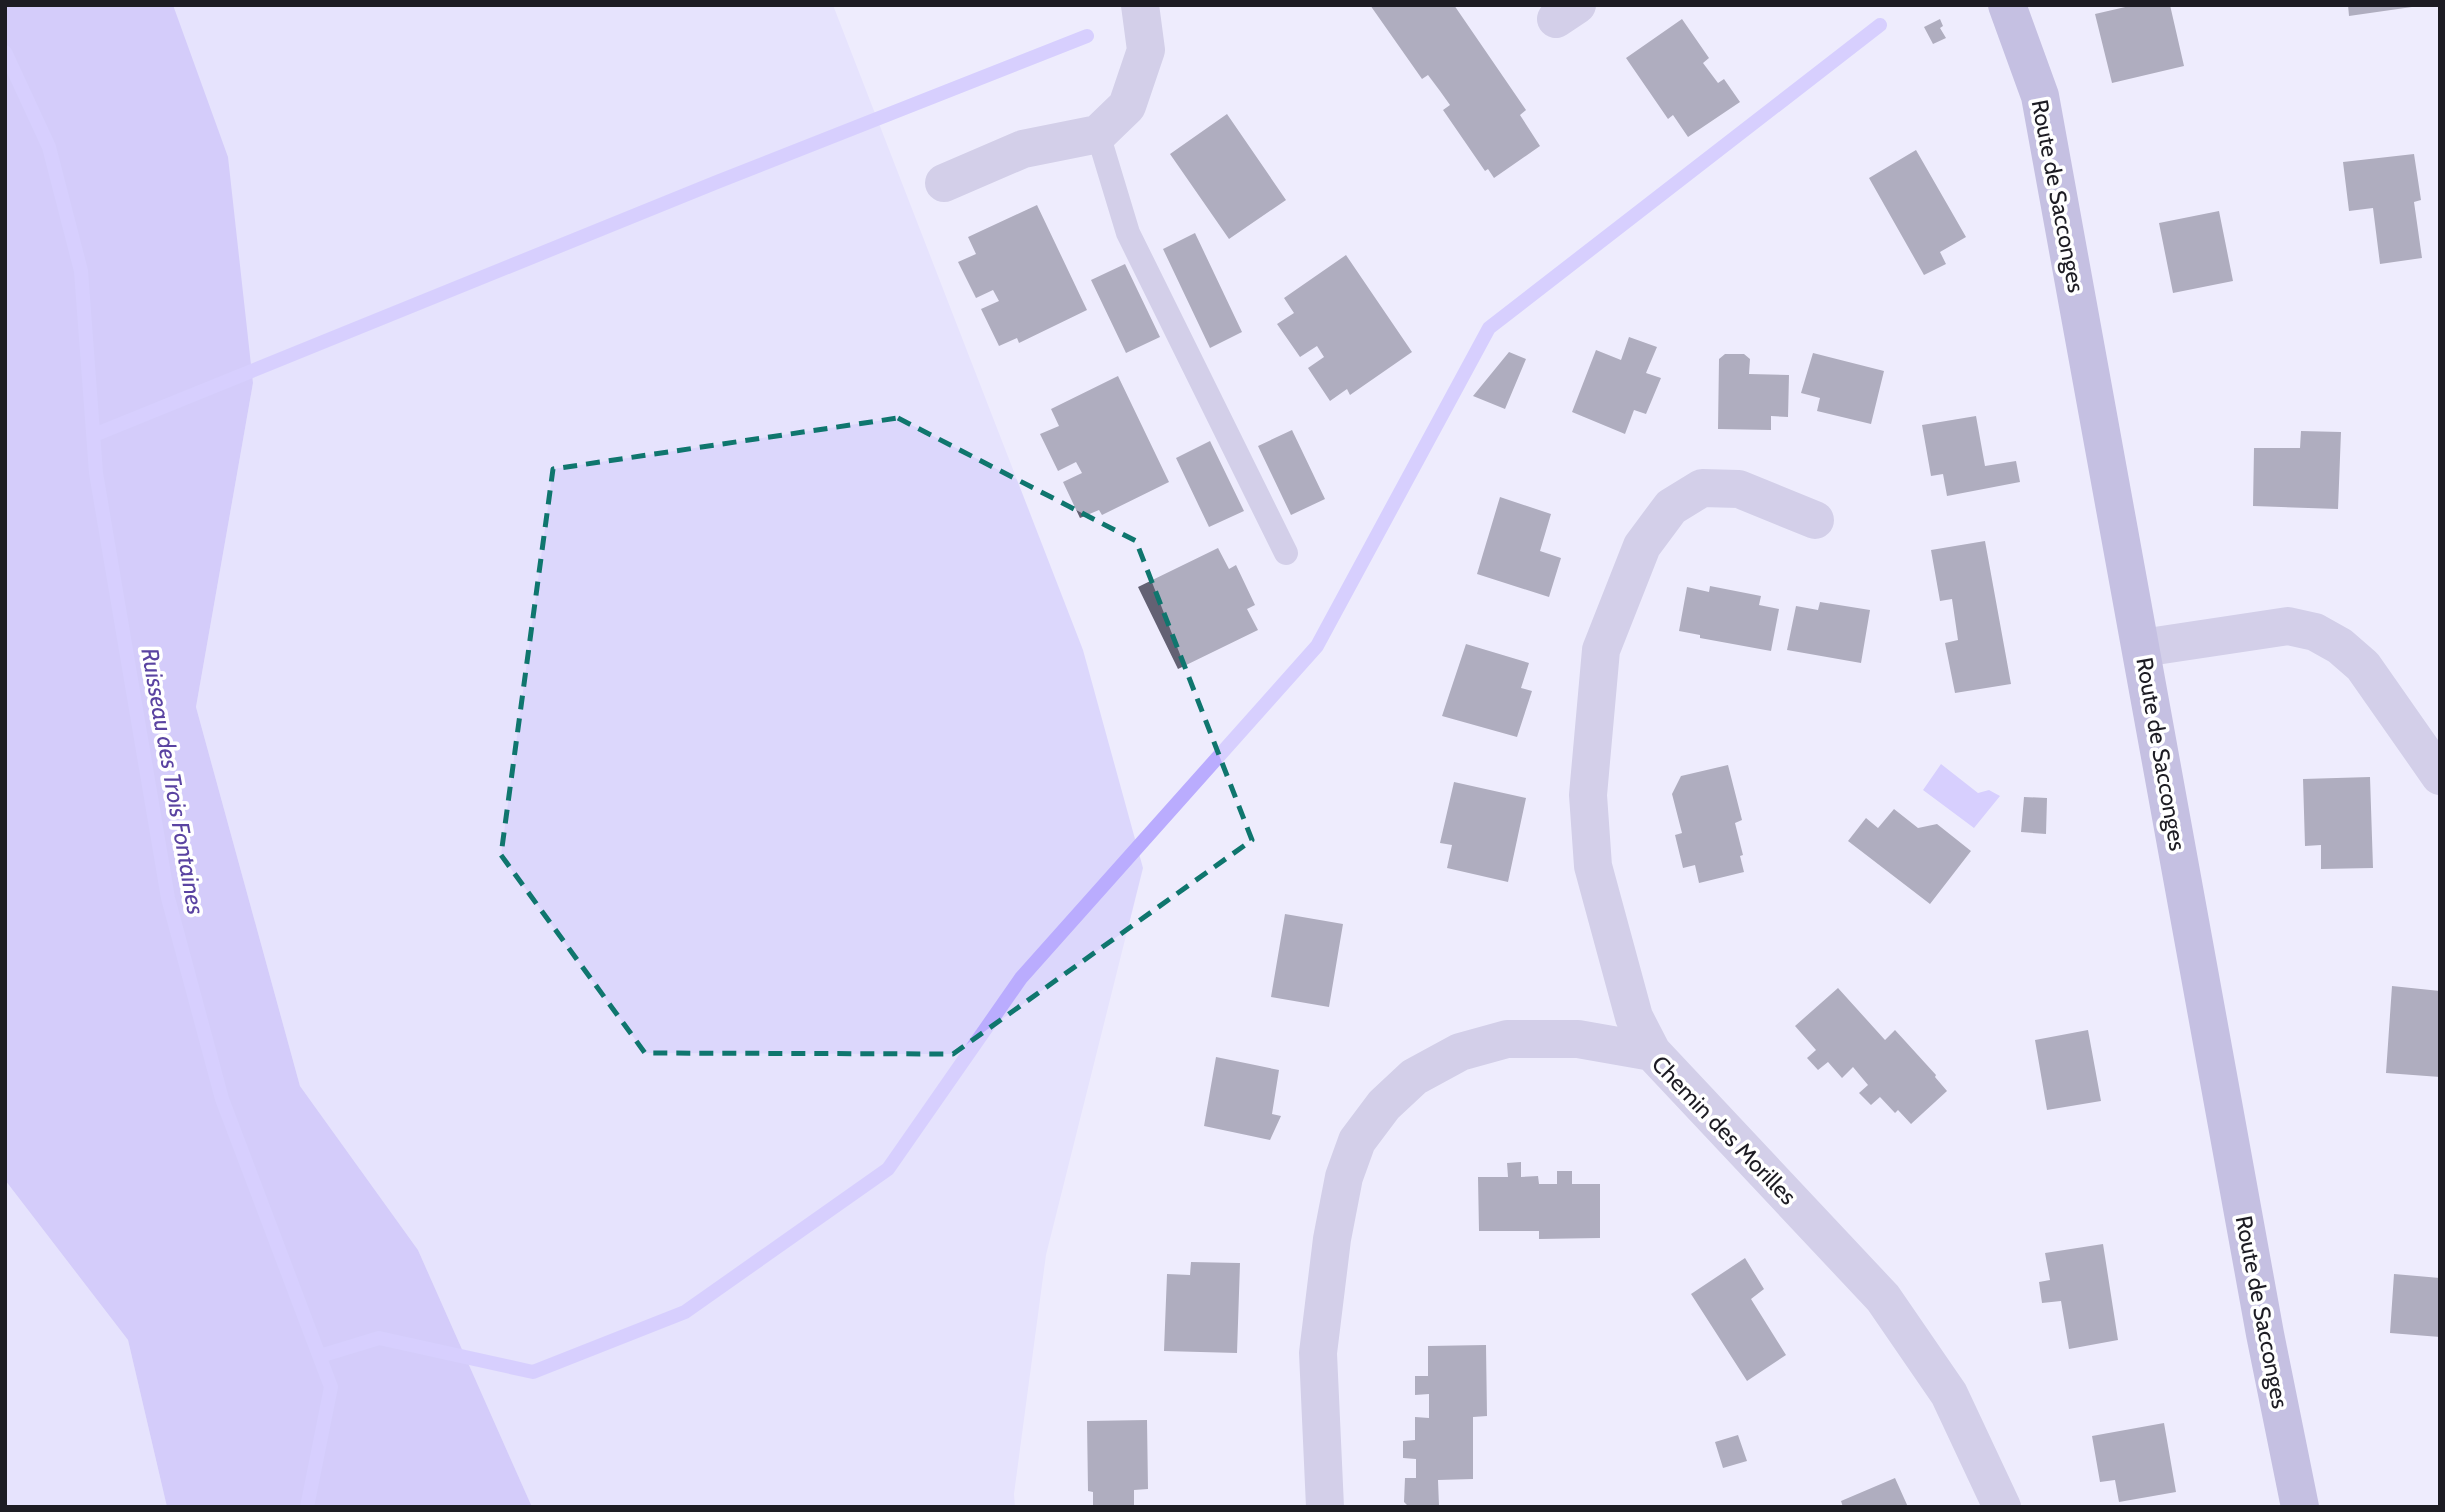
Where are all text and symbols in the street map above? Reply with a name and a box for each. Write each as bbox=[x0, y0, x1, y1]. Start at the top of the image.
street label: Route de Sacconges bbox=[2026, 97, 2090, 295]
water label: Ruisseau des Trois Fontaines bbox=[135, 645, 211, 917]
street label: Route de Sacconges bbox=[2130, 655, 2192, 853]
street label: Chemin des Morilles bbox=[1646, 1050, 1802, 1210]
street label: Route de Sacconges bbox=[2230, 1213, 2294, 1411]

